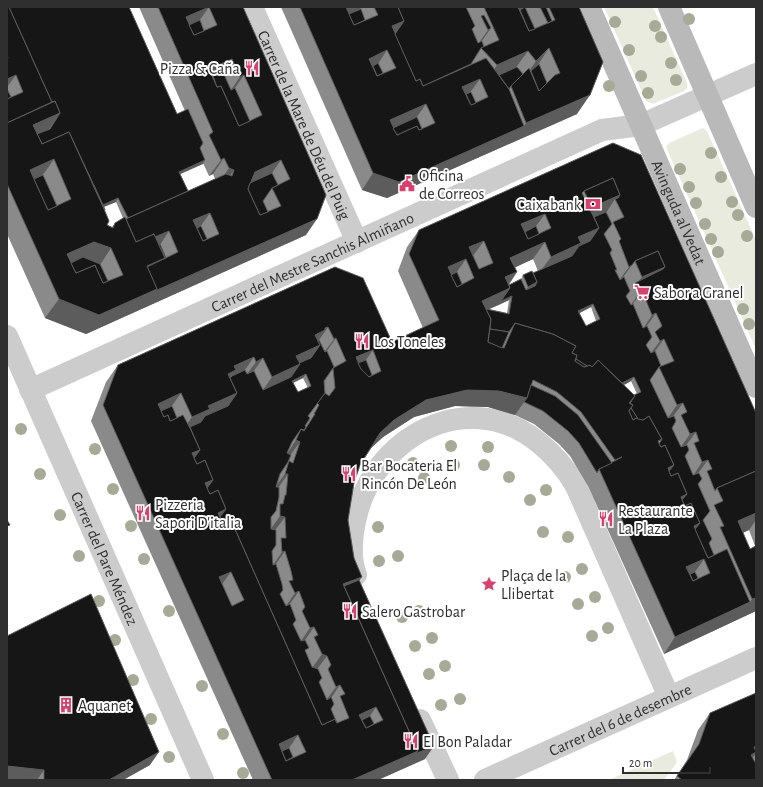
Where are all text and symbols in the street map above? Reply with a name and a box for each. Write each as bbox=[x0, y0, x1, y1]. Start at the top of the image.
street label: Carrer de la Mare de Déu del Puig bbox=[255, 28, 353, 222]
restaurant icon: Pizza & Caña bbox=[243, 59, 261, 77]
place label: Pizza & Caña bbox=[160, 61, 240, 77]
street label: Avinguda al Vedat bbox=[648, 158, 708, 267]
place label: Oficina de Correos bbox=[419, 168, 485, 202]
public building icon: Oficina de Correos bbox=[398, 175, 416, 193]
bank icon: Caixabank bbox=[584, 195, 602, 213]
place label: Caixabank bbox=[516, 197, 582, 213]
street label: Carrer del Mestre Sanchis Almiñano bbox=[209, 210, 416, 316]
supermarket icon: Sabor a Granel bbox=[633, 283, 651, 301]
place label: Sabor a Granel bbox=[654, 285, 744, 301]
restaurant icon: Los Toneles bbox=[353, 332, 371, 350]
place label: Los Toneles bbox=[374, 334, 444, 350]
place label: Bar Bocateria El Rincón De León bbox=[361, 458, 457, 492]
restaurant icon: Bar Bocateria El Rincón De León bbox=[340, 465, 358, 483]
street label: Carrer del Pare Méndez bbox=[68, 490, 141, 628]
place label: Pizzeria Sapori D'italia bbox=[155, 497, 242, 531]
place label: Restaurante La Plaza bbox=[618, 503, 693, 537]
restaurant icon: Pizzeria Sapori D'italia bbox=[134, 504, 152, 522]
restaurant icon: Restaurante La Plaza bbox=[597, 510, 615, 528]
place label: Plaça de la Llibertat bbox=[501, 568, 566, 602]
place icon: Plaça de la Llibertat bbox=[480, 575, 498, 593]
restaurant icon: Salero Gastrobar bbox=[341, 602, 359, 620]
place label: Salero Gastrobar bbox=[362, 604, 466, 620]
street label: Carrer del 6 de desembre bbox=[547, 681, 694, 759]
building icon: Aquanet bbox=[57, 696, 75, 714]
place label: Aquanet bbox=[78, 698, 131, 714]
restaurant icon: El Bon Paladar bbox=[402, 732, 420, 750]
place label: El Bon Paladar bbox=[423, 734, 512, 750]
scale bar bbox=[623, 749, 710, 775]
text: 20 m bbox=[629, 757, 652, 769]

